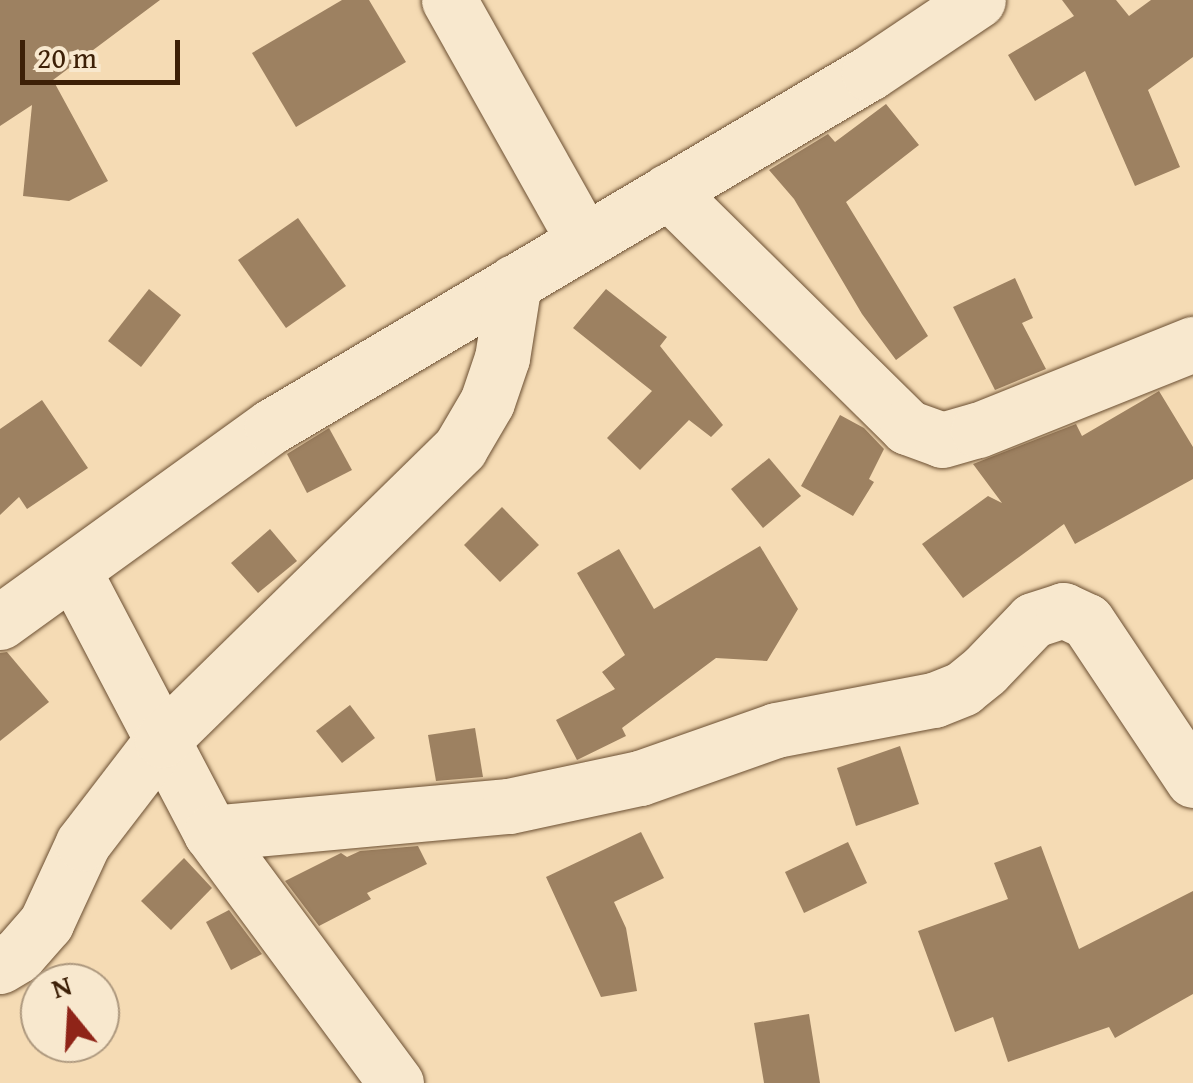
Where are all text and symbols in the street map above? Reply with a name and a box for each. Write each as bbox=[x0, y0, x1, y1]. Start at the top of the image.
scale bar bbox=[25, 20, 185, 82]
text: 20 m bbox=[37, 35, 97, 79]
north arrow bbox=[20, 963, 120, 1063]
text: N bbox=[46, 964, 76, 1008]

